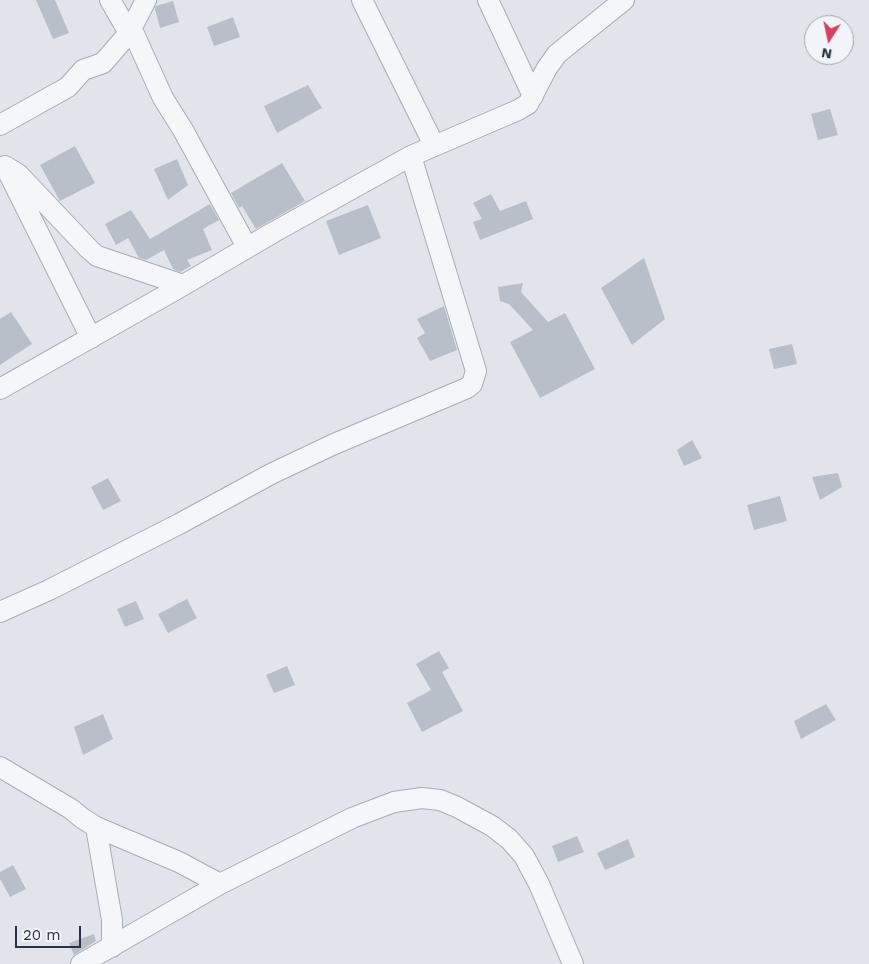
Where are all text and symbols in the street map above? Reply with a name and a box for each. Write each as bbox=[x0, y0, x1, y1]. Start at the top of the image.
north arrow bbox=[804, 15, 854, 65]
text: N bbox=[820, 45, 833, 63]
scale bar bbox=[18, 916, 84, 948]
text: 20 m bbox=[23, 926, 61, 944]

